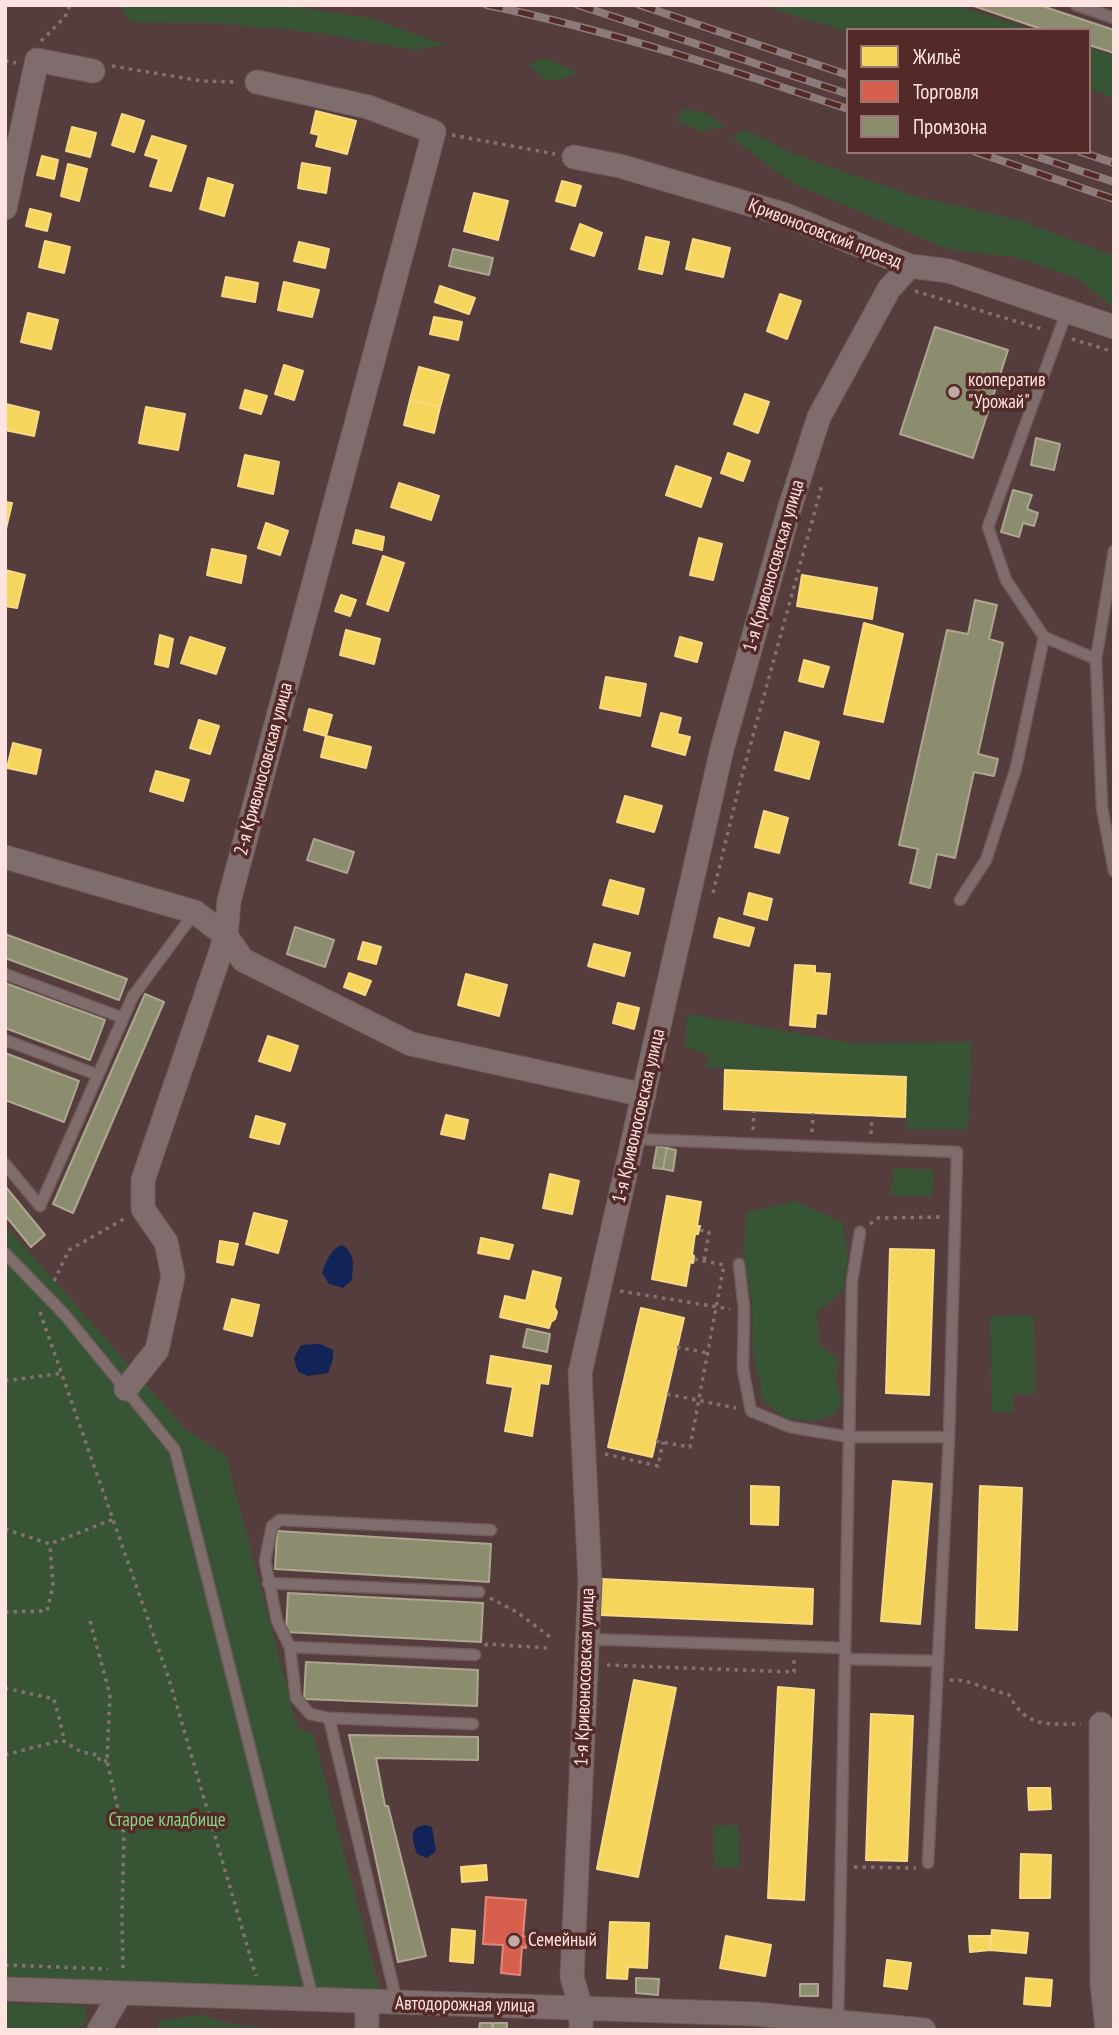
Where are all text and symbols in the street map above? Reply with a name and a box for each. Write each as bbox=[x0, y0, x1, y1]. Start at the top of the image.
legend bbox=[846, 28, 1091, 154]
text: Жильё bbox=[913, 43, 961, 70]
text: Торговля bbox=[913, 78, 979, 105]
text: Промзона bbox=[913, 113, 987, 140]
street label: Кривоносовский проезд bbox=[745, 194, 905, 274]
place label: кооператив "Урожай" bbox=[968, 370, 1046, 414]
marker: кооператив "Урожай" bbox=[946, 384, 962, 400]
street label: 1-я Кривоносовская улица bbox=[738, 477, 810, 655]
street label: 2-я Кривоносовская улица bbox=[230, 680, 298, 858]
street label: 1-я Кривоносовская улица bbox=[608, 1027, 670, 1205]
street label: 1-я Кривоносовская улица bbox=[570, 1588, 600, 1766]
park label: Старое кладбище bbox=[108, 1810, 226, 1832]
place label: Семейный bbox=[528, 1930, 597, 1952]
marker: Семейный bbox=[506, 1933, 522, 1949]
street label: Автодорожная улица bbox=[395, 1992, 535, 2018]

